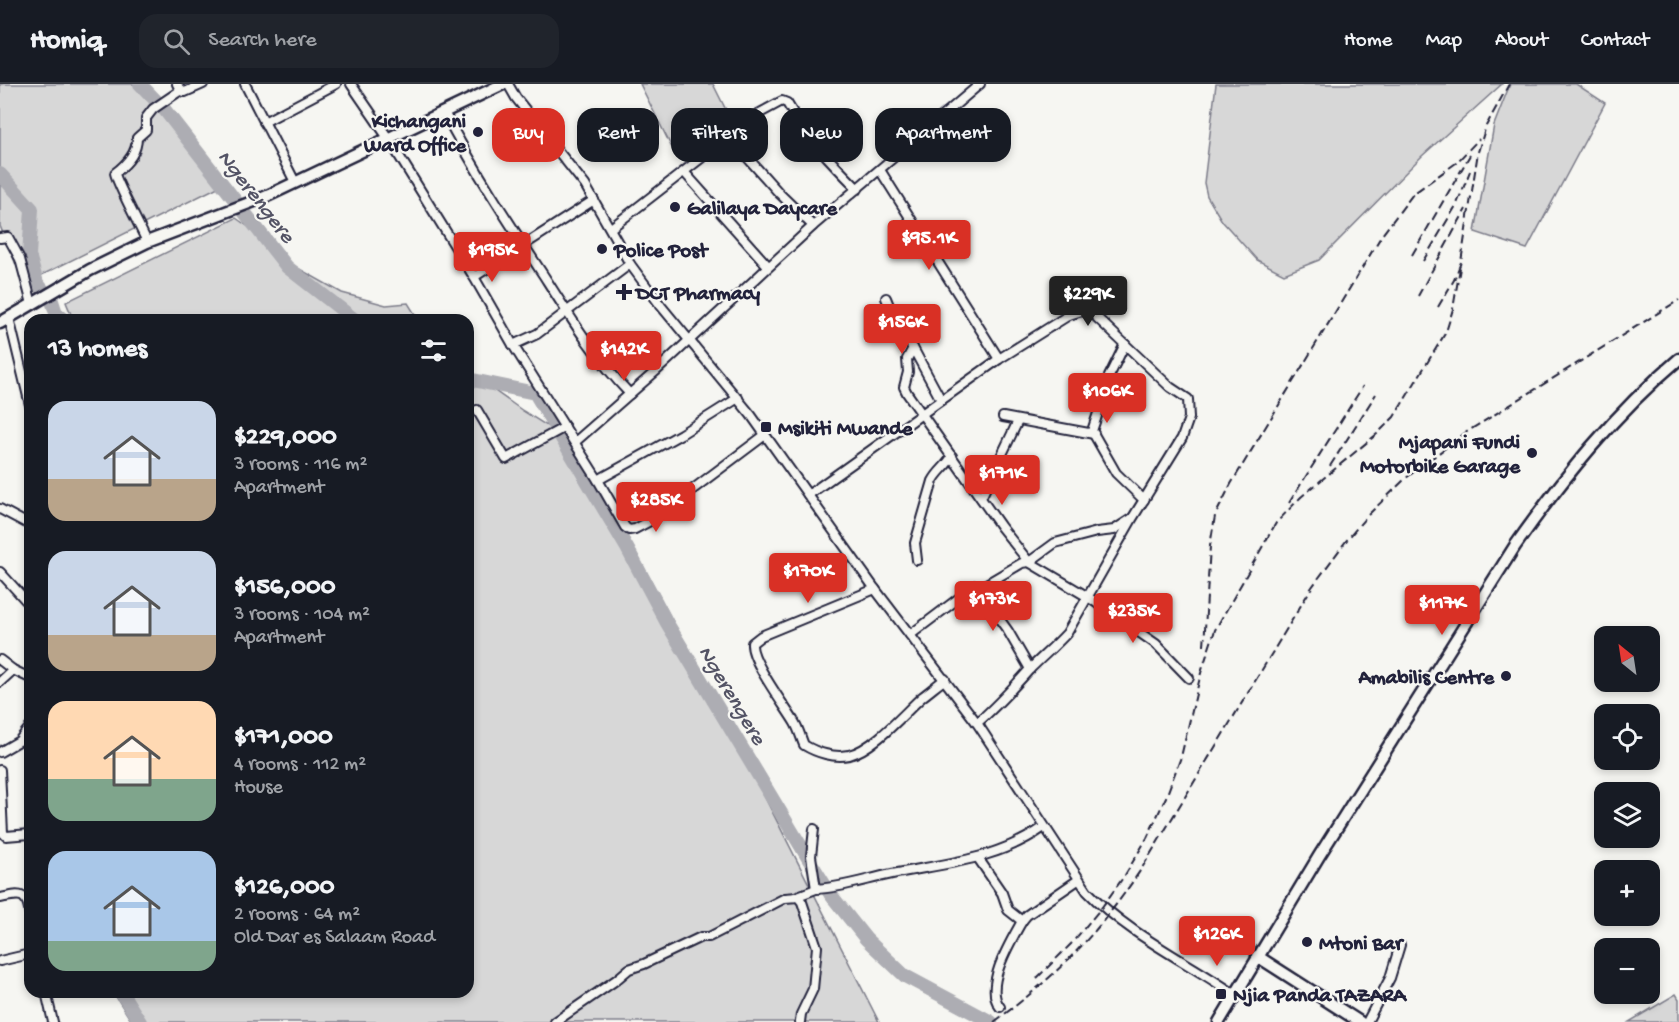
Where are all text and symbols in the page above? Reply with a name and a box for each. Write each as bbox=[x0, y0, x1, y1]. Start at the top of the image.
search box bbox=[139, 14, 559, 68]
text: Homiq bbox=[30, 25, 103, 58]
icon: search bbox=[160, 25, 193, 58]
text: Search here bbox=[208, 28, 317, 54]
text: Home bbox=[1344, 29, 1392, 54]
text: Map bbox=[1425, 29, 1462, 54]
text: About bbox=[1495, 29, 1548, 54]
text: Contact bbox=[1581, 29, 1649, 54]
chip: Buy bbox=[492, 108, 565, 162]
chip: Rent bbox=[577, 108, 659, 162]
chip: Filters bbox=[671, 108, 768, 162]
chip: New bbox=[780, 108, 863, 162]
chip: Apartment bbox=[875, 108, 1011, 162]
place label: Kichangani Ward Office bbox=[363, 111, 467, 160]
marker: Kichangani Ward Office bbox=[471, 125, 485, 139]
water label: Ngerengere bbox=[210, 146, 300, 250]
place label: Galilaya Daycare bbox=[687, 198, 838, 223]
marker: Galilaya Daycare bbox=[668, 200, 682, 214]
pin: $95.1K bbox=[880, 220, 978, 271]
text: $95.1K bbox=[902, 228, 956, 251]
pin: $195K bbox=[450, 232, 534, 283]
text: $195K bbox=[468, 240, 516, 263]
place label: Police Post bbox=[613, 240, 710, 265]
marker: Police Post bbox=[595, 242, 609, 256]
pin: $229K bbox=[1046, 276, 1130, 327]
place label: DCT Pharmacy bbox=[634, 283, 761, 308]
text: $229K bbox=[1063, 284, 1113, 307]
marker: DCT Pharmacy bbox=[617, 285, 631, 299]
pin: $156K bbox=[860, 304, 944, 355]
text: $156K bbox=[878, 312, 926, 335]
pin: $142K bbox=[582, 331, 666, 382]
icon: filters bbox=[417, 334, 450, 367]
text: 13 homes bbox=[48, 335, 147, 366]
text: $142K bbox=[600, 339, 648, 362]
pin: $106K bbox=[1065, 373, 1149, 424]
text: $106K bbox=[1082, 381, 1132, 404]
place label: Msikiti Mwande bbox=[778, 418, 914, 443]
marker: Msikiti Mwande bbox=[759, 420, 773, 434]
text: $229,000 bbox=[234, 423, 337, 454]
icon: home bbox=[96, 425, 168, 497]
place label: Mjapani Fundi Motorbike Garage bbox=[1360, 432, 1521, 481]
marker: Mjapani Fundi Motorbike Garage bbox=[1525, 446, 1539, 460]
text: 3 rooms · 116 m² bbox=[234, 454, 367, 477]
pin: $171K bbox=[960, 455, 1044, 506]
text: $171K bbox=[979, 463, 1025, 486]
text: Apartment bbox=[234, 477, 324, 500]
pin: $285K bbox=[614, 482, 698, 533]
text: $285K bbox=[630, 490, 682, 513]
pin: $170K bbox=[766, 553, 850, 604]
text: $170K bbox=[783, 561, 833, 584]
text: $156,000 bbox=[234, 573, 336, 604]
icon: home bbox=[96, 575, 168, 647]
pin: $173K bbox=[951, 581, 1035, 632]
pin: $117K bbox=[1400, 585, 1484, 636]
text: $173K bbox=[969, 589, 1017, 612]
pin: $235K bbox=[1091, 593, 1175, 644]
text: $117K bbox=[1419, 593, 1465, 616]
text: $235K bbox=[1108, 601, 1158, 624]
text: 3 rooms · 104 m² bbox=[234, 604, 370, 627]
north arrow bbox=[1594, 626, 1660, 692]
map controls bbox=[1594, 626, 1660, 1004]
text: Apartment bbox=[234, 627, 324, 650]
water label: Ngerengere bbox=[691, 642, 771, 752]
place label: Amabilis Centre bbox=[1357, 667, 1495, 692]
marker: Amabilis Centre bbox=[1499, 669, 1513, 683]
button: locate bbox=[1594, 704, 1660, 770]
text: $171,000 bbox=[234, 723, 333, 754]
icon: home bbox=[96, 725, 168, 797]
text: 4 rooms · 112 m² bbox=[234, 754, 366, 777]
text: House bbox=[234, 777, 283, 800]
button: layers bbox=[1594, 782, 1660, 848]
button: + bbox=[1594, 860, 1660, 926]
text: $126,000 bbox=[234, 873, 335, 904]
icon: home bbox=[96, 875, 168, 947]
text: 2 rooms · 64 m² bbox=[234, 904, 360, 927]
pin: $126K bbox=[1175, 916, 1259, 967]
text: $126K bbox=[1193, 924, 1241, 947]
text: Old Dar es Salaam Road bbox=[234, 927, 435, 950]
place label: Mtoni Bar bbox=[1319, 933, 1405, 958]
marker: Mtoni Bar bbox=[1300, 935, 1314, 949]
button: − bbox=[1594, 938, 1660, 1004]
place label: Njia Panda TAZARA bbox=[1233, 985, 1408, 1010]
marker: Njia Panda TAZARA bbox=[1214, 987, 1228, 1001]

